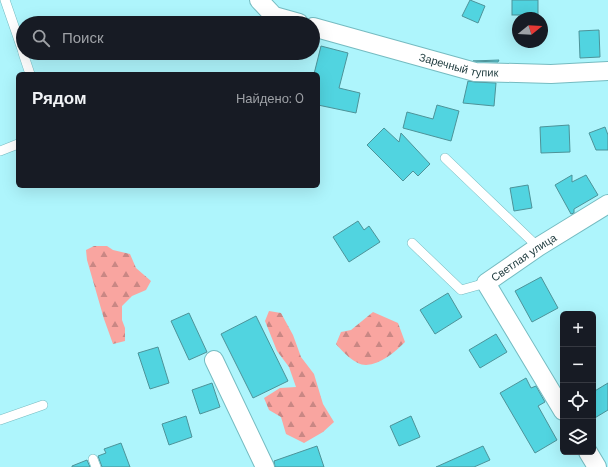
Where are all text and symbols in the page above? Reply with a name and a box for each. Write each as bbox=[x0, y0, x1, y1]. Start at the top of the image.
north arrow bbox=[512, 12, 548, 48]
search box bbox=[16, 16, 320, 60]
icon: search bbox=[30, 27, 52, 49]
text: Поиск bbox=[62, 28, 104, 48]
street label: Заречный тупик bbox=[418, 50, 499, 80]
text: Рядом bbox=[32, 87, 87, 109]
text: Найдено: 0 bbox=[236, 90, 304, 107]
street label: Светлая улица bbox=[488, 230, 560, 284]
map controls bbox=[560, 311, 596, 455]
button: + bbox=[560, 311, 596, 347]
button: − bbox=[560, 347, 596, 383]
button: locate bbox=[560, 383, 596, 419]
button: layers bbox=[560, 419, 596, 455]

